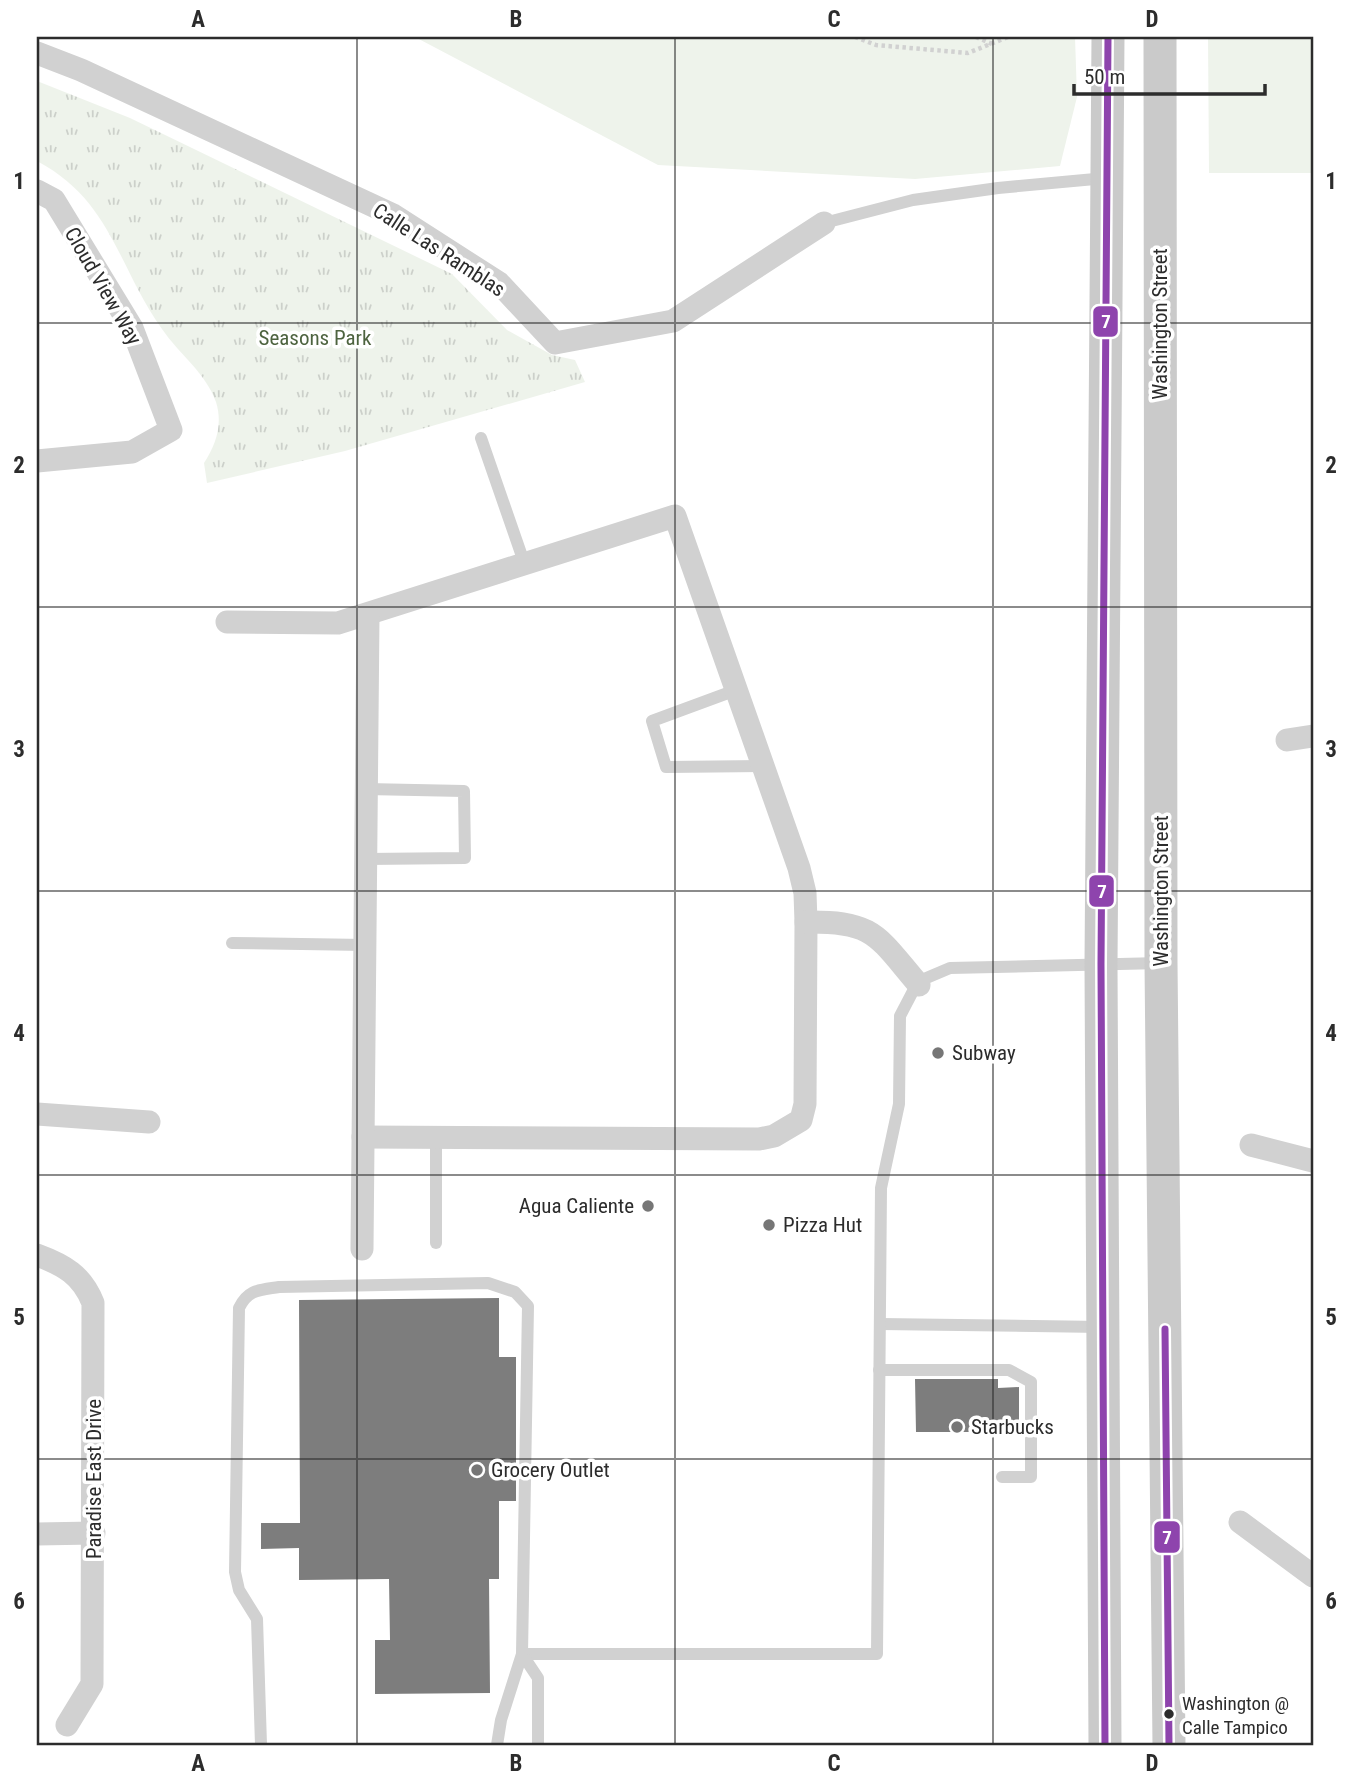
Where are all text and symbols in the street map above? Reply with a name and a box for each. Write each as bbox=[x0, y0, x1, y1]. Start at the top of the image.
text: A bbox=[191, 6, 205, 33]
text: B bbox=[510, 6, 522, 33]
text: C bbox=[827, 6, 841, 33]
text: D bbox=[1146, 6, 1159, 33]
scale bar bbox=[1074, 52, 1264, 96]
text: 50 m bbox=[1084, 65, 1125, 89]
text: 1 bbox=[13, 168, 25, 195]
text: 1 bbox=[1325, 168, 1337, 195]
street label: Calle Las Ramblas bbox=[368, 198, 510, 302]
street label: Cloud View Way bbox=[60, 223, 146, 349]
street label: Washington Street bbox=[1148, 248, 1172, 400]
line badge: 7 bbox=[1092, 305, 1119, 338]
text: 7 bbox=[1101, 310, 1111, 333]
park label: Seasons Park bbox=[259, 326, 372, 350]
text: 2 bbox=[13, 452, 25, 479]
text: 2 bbox=[1325, 452, 1337, 479]
text: 3 bbox=[13, 736, 25, 763]
text: 3 bbox=[1325, 736, 1337, 763]
street label: Washington Street bbox=[1149, 815, 1173, 967]
line badge: 7 bbox=[1088, 874, 1115, 908]
text: 7 bbox=[1097, 880, 1107, 903]
text: 4 bbox=[13, 1020, 25, 1047]
text: 4 bbox=[1325, 1020, 1337, 1047]
place label: Subway bbox=[952, 1041, 1016, 1065]
marker: Subway bbox=[930, 1045, 946, 1061]
place label: Agua Caliente bbox=[519, 1194, 634, 1218]
marker: Agua Caliente bbox=[640, 1198, 656, 1214]
place label: Pizza Hut bbox=[783, 1213, 862, 1237]
marker: Pizza Hut bbox=[761, 1217, 777, 1233]
text: 5 bbox=[13, 1304, 25, 1331]
text: 5 bbox=[1325, 1304, 1337, 1331]
street label: Paradise East Drive bbox=[82, 1399, 106, 1559]
place label: Starbucks bbox=[971, 1415, 1054, 1439]
marker: Starbucks bbox=[949, 1419, 965, 1435]
place label: Grocery Outlet bbox=[491, 1458, 610, 1482]
marker: Grocery Outlet bbox=[469, 1462, 485, 1478]
line badge: 7 bbox=[1153, 1520, 1181, 1554]
text: 7 bbox=[1162, 1526, 1172, 1549]
text: 6 bbox=[13, 1588, 25, 1615]
text: 6 bbox=[1325, 1588, 1337, 1615]
place label: Washington @ Calle Tampico bbox=[1182, 1692, 1289, 1739]
marker: Washington @ Calle Tampico bbox=[1162, 1707, 1176, 1721]
text: A bbox=[191, 1750, 205, 1777]
text: B bbox=[510, 1750, 522, 1777]
text: C bbox=[827, 1750, 841, 1777]
text: D bbox=[1146, 1750, 1159, 1777]

